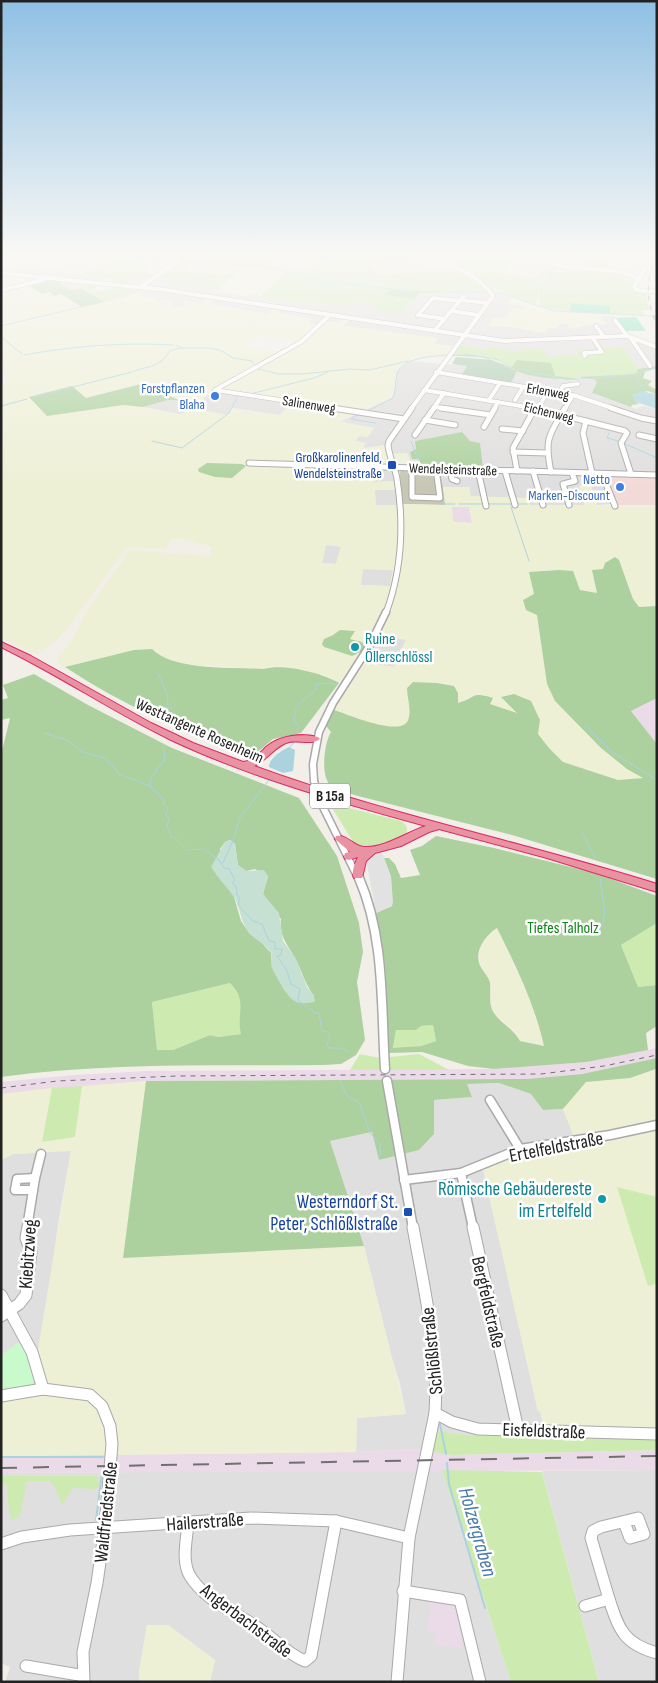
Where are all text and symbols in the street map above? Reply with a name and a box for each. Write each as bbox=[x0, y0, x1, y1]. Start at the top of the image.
street label: Erlenweg bbox=[525, 379, 571, 404]
place label: Forstpflanzen Blaha bbox=[141, 380, 205, 413]
marker: Forstpflanzen Blaha bbox=[209, 390, 221, 402]
street label: Salinenweg bbox=[281, 392, 337, 417]
street label: Eichenweg bbox=[522, 398, 576, 427]
place label: Großkarolinenfeld, Wendelsteinstraße bbox=[294, 449, 382, 482]
marker: Großkarolinenfeld, Wendelsteinstraße bbox=[386, 459, 398, 471]
street label: Wendelsteinstraße bbox=[409, 459, 497, 480]
place label: Netto Marken-Discount bbox=[528, 471, 610, 504]
marker: Netto Marken-Discount bbox=[614, 481, 626, 493]
place label: Ruine Öllerschlössl bbox=[365, 630, 433, 667]
marker: Ruine Öllerschlössl bbox=[349, 641, 361, 653]
street label: Westtangente Rosenheim bbox=[133, 695, 266, 768]
road number: B 15a bbox=[310, 784, 350, 808]
park label: Tiefes Talholz bbox=[527, 919, 599, 938]
street label: Ertelfeldstraße bbox=[507, 1127, 605, 1168]
place label: Römische Gebäudereste im Ertelfeld bbox=[438, 1178, 592, 1223]
place label: Westerndorf St. Peter, Schlößlstraße bbox=[270, 1191, 398, 1236]
marker: Römische Gebäudereste im Ertelfeld bbox=[596, 1193, 608, 1205]
marker: Westerndorf St. Peter, Schlößlstraße bbox=[402, 1206, 414, 1218]
street label: Kiebitzweg bbox=[15, 1218, 42, 1290]
street label: Bergfeldstraße bbox=[466, 1254, 509, 1350]
street label: Schlößlstraße bbox=[416, 1306, 449, 1396]
street label: Eisfeldstraße bbox=[502, 1419, 586, 1444]
street label: Waldfriedstraße bbox=[90, 1461, 123, 1564]
water label: Holzergraben bbox=[453, 1485, 502, 1580]
street label: Hailerstraße bbox=[166, 1508, 245, 1537]
street label: Angerbachstraße bbox=[195, 1579, 296, 1663]

